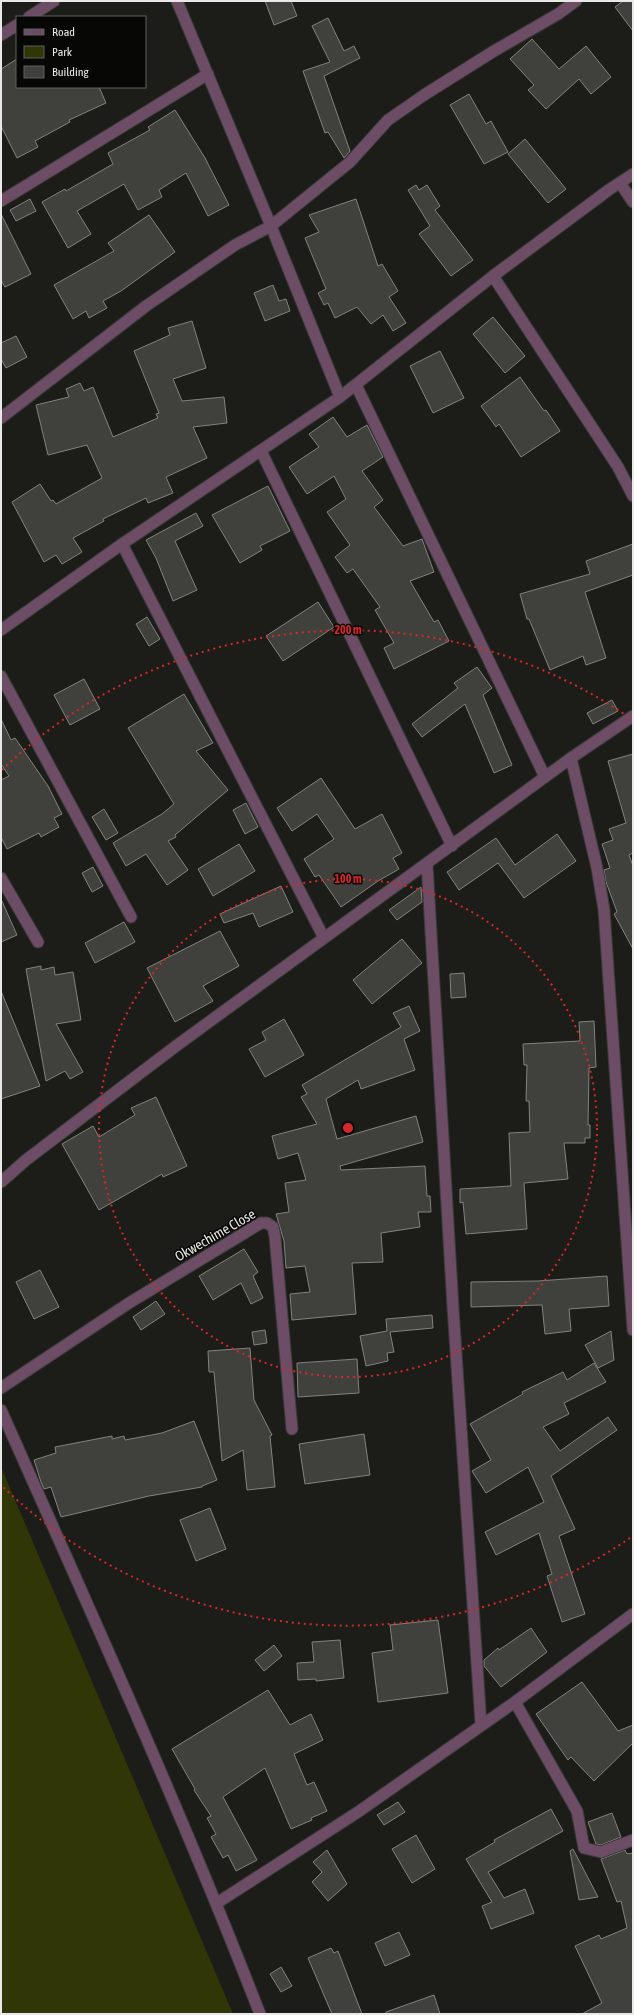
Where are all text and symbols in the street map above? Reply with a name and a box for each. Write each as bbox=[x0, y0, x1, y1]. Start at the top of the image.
legend bbox=[16, 16, 146, 88]
text: Road bbox=[52, 25, 75, 39]
text: Park bbox=[52, 45, 73, 59]
text: Building bbox=[52, 65, 90, 79]
text: 200 m bbox=[334, 623, 362, 637]
text: 100 m bbox=[334, 872, 362, 886]
centre of rings bbox=[341, 1121, 355, 1135]
street label: Okwechime Close bbox=[172, 1206, 258, 1264]

